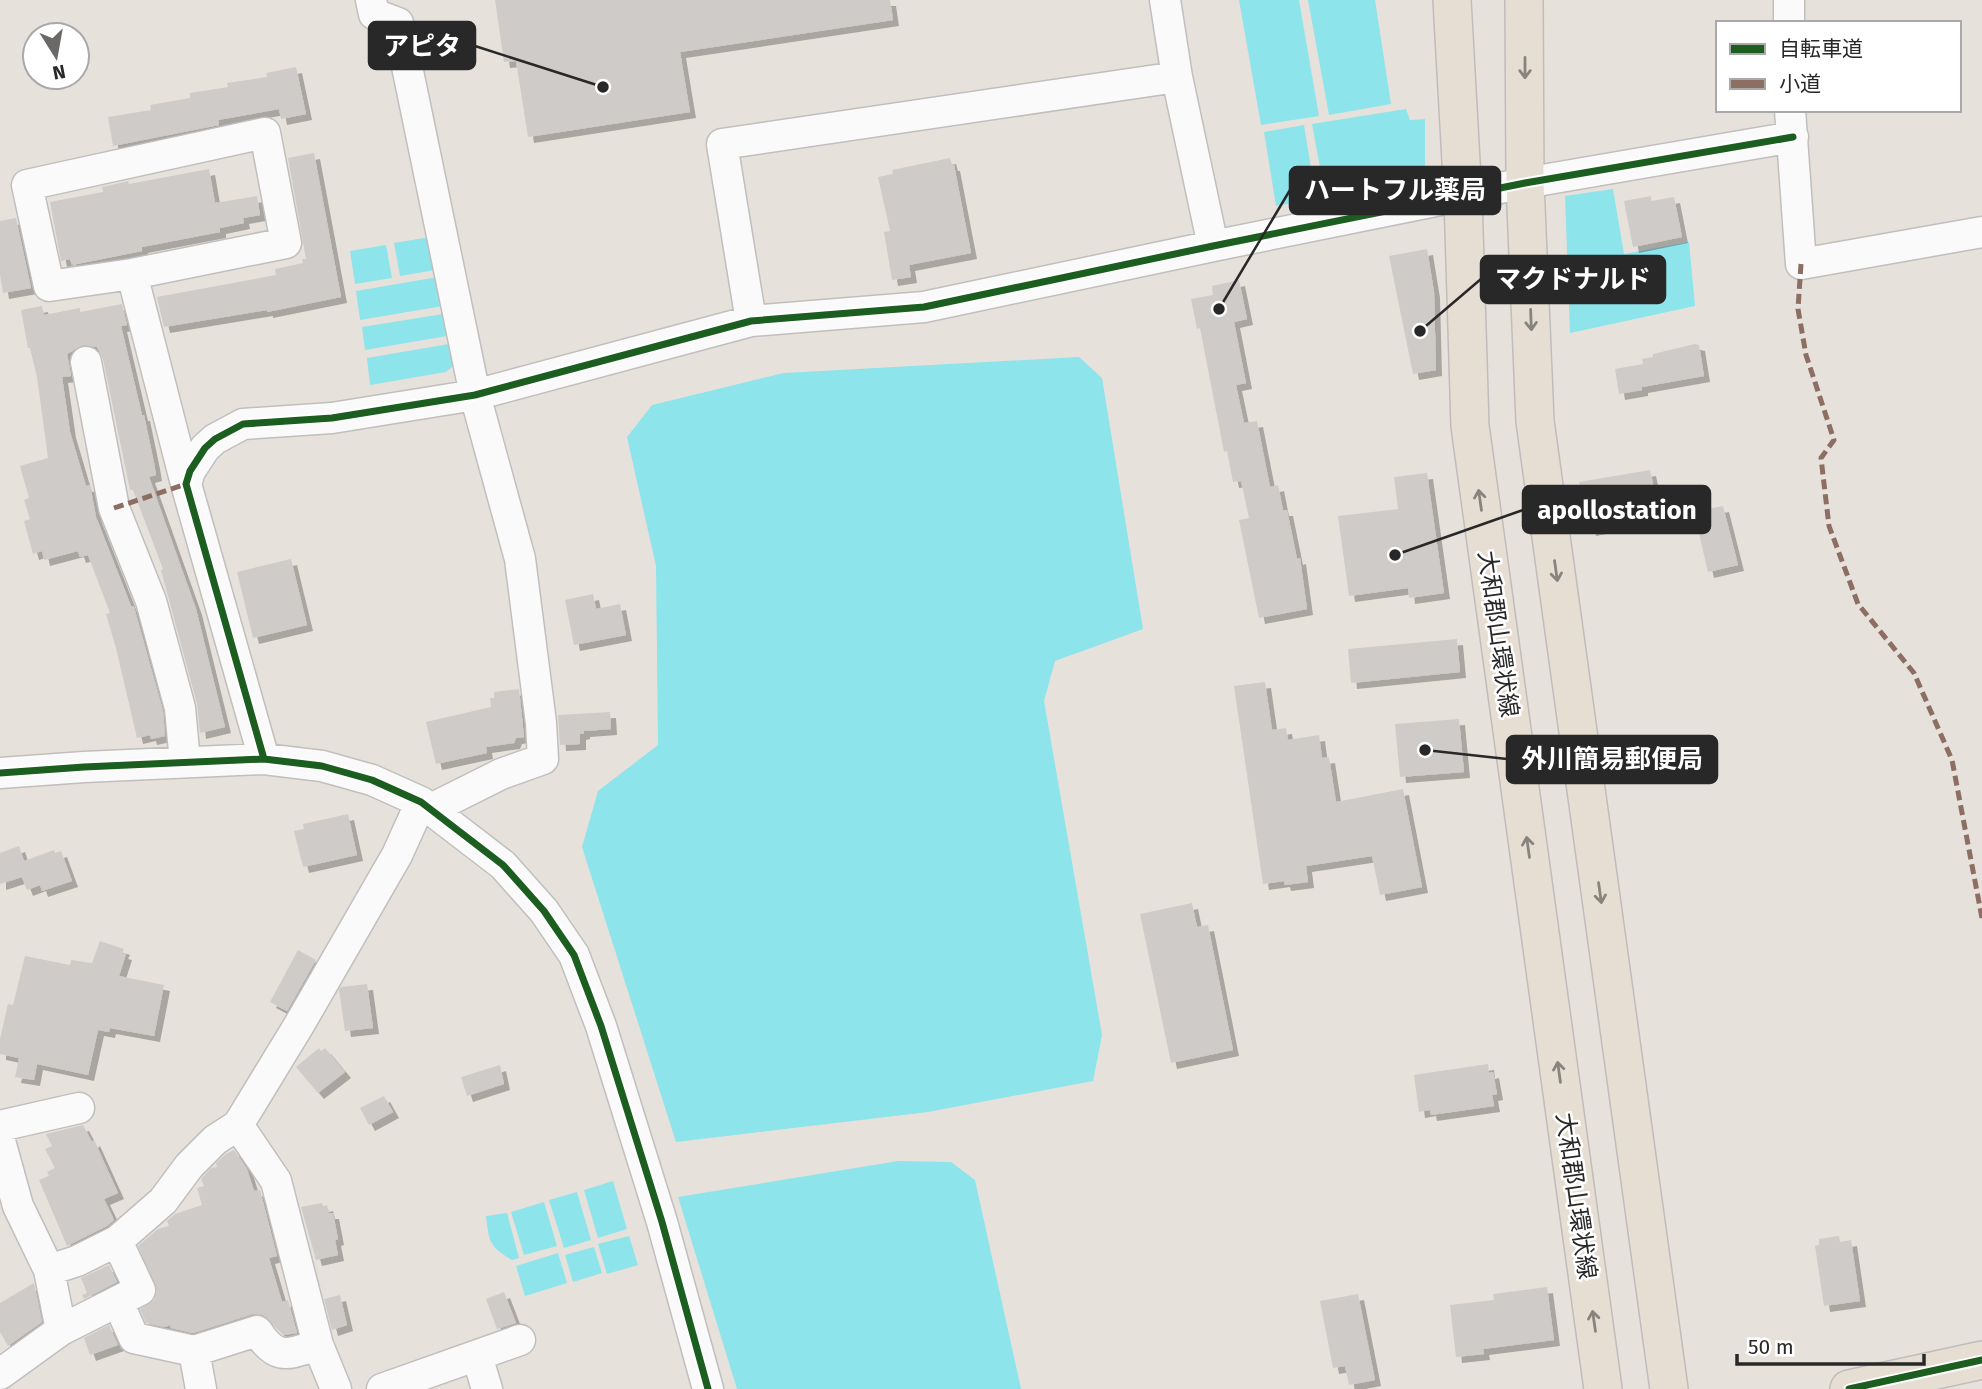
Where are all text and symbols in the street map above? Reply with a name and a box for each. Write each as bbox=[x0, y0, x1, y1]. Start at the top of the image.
north arrow bbox=[21, 21, 91, 91]
legend bbox=[1716, 21, 1961, 112]
callout: アピタ bbox=[369, 22, 475, 69]
text: アピタ bbox=[383, 31, 461, 62]
text: 自転車道 bbox=[1779, 36, 1863, 62]
one-way arrow bbox=[1518, 56, 1532, 79]
text: N bbox=[51, 60, 68, 85]
text: 小道 bbox=[1779, 71, 1821, 97]
callout: ハートフル薬局 bbox=[1290, 167, 1500, 214]
text: ハートフル薬局 bbox=[1304, 175, 1486, 206]
callout: マクドナルド bbox=[1481, 256, 1665, 303]
text: マクドナルド bbox=[1495, 264, 1651, 295]
one-way arrow bbox=[1525, 308, 1538, 331]
callout: apollostation bbox=[1523, 486, 1710, 533]
one-way arrow bbox=[1473, 489, 1486, 512]
text: apollostation bbox=[1537, 495, 1697, 526]
street label: 大和郡山環状線 bbox=[1472, 549, 1524, 719]
one-way arrow bbox=[1549, 559, 1562, 581]
callout: 外川簡易郵便局 bbox=[1507, 736, 1717, 783]
text: 外川簡易郵便局 bbox=[1521, 744, 1703, 775]
one-way arrow bbox=[1521, 836, 1534, 858]
one-way arrow bbox=[1594, 881, 1607, 904]
one-way arrow bbox=[1552, 1061, 1565, 1084]
street label: 大和郡山環状線 bbox=[1550, 1111, 1602, 1281]
one-way arrow bbox=[1587, 1311, 1600, 1333]
scale bar bbox=[1737, 1322, 1924, 1366]
text: 50 m bbox=[1748, 1334, 1794, 1360]

